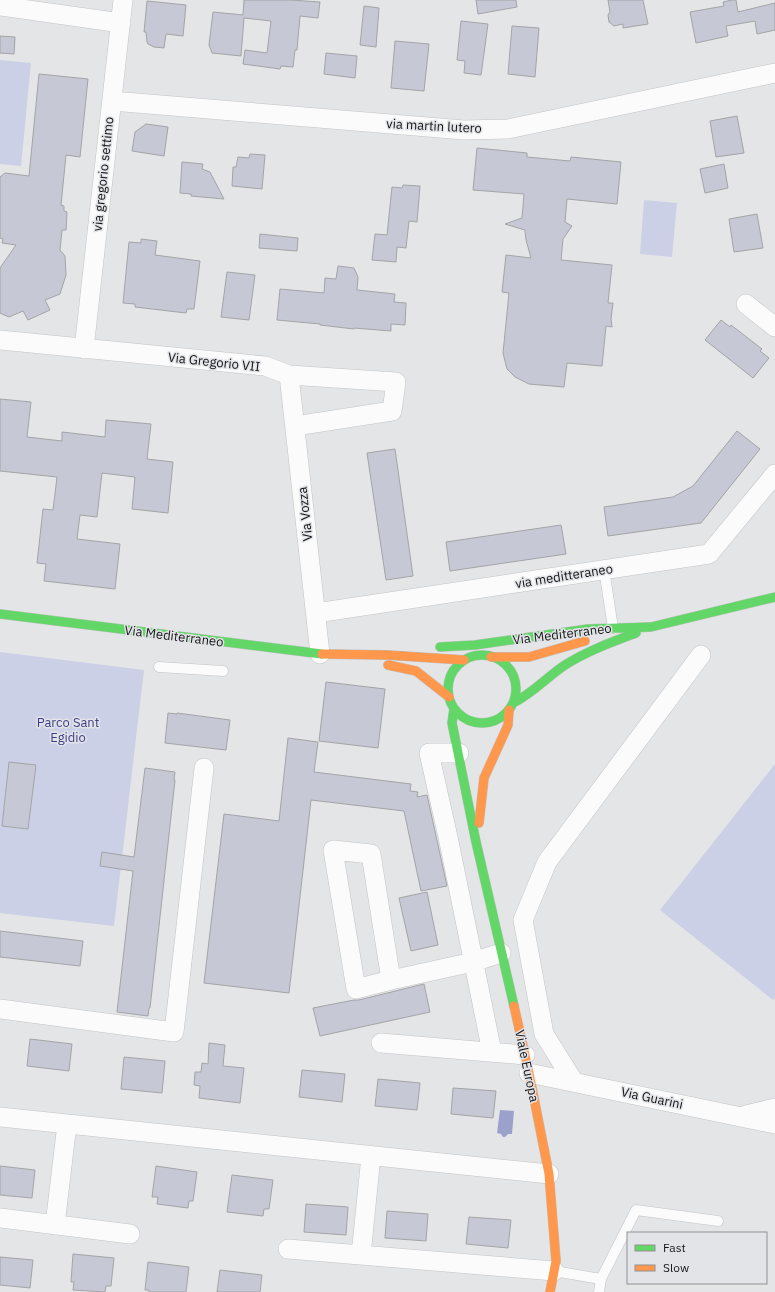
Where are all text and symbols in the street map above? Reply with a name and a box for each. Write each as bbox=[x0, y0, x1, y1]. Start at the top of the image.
street label: via martin lutero bbox=[386, 115, 482, 137]
street label: via gregorio settimo bbox=[89, 116, 117, 232]
street label: Via Gregorio VII bbox=[167, 349, 261, 375]
street label: Via Vozza bbox=[294, 486, 316, 542]
street label: via meditteraneo bbox=[514, 560, 614, 592]
street label: Via Mediterraneo bbox=[512, 619, 612, 649]
street label: Via Mediterraneo bbox=[124, 621, 224, 651]
park label: Parco Sant Egidio bbox=[37, 714, 99, 746]
street label: Viale Europa bbox=[511, 1028, 543, 1104]
street label: Via Guarini bbox=[619, 1083, 685, 1113]
legend bbox=[627, 1232, 767, 1284]
text: Fast bbox=[663, 1240, 686, 1255]
text: Slow bbox=[663, 1260, 689, 1275]

